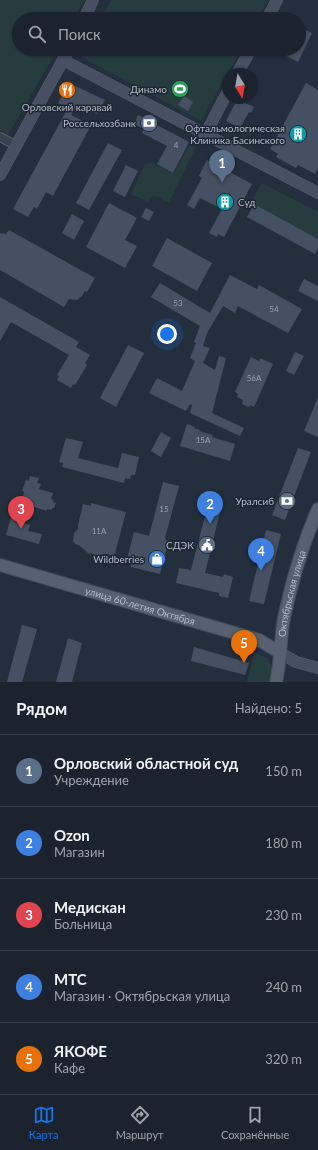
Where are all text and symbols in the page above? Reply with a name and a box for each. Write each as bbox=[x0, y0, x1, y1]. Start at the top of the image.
search box bbox=[12, 12, 306, 56]
icon: search bbox=[26, 23, 48, 45]
text: Поиск bbox=[58, 25, 101, 43]
north arrow bbox=[222, 68, 258, 104]
sports icon: Динамо bbox=[170, 79, 190, 99]
restaurant icon: Орловский каравай bbox=[57, 80, 77, 100]
place label: Динамо bbox=[130, 83, 167, 95]
place label: Орловский каравай bbox=[22, 101, 112, 113]
bank icon: Россельхозбанк bbox=[139, 113, 159, 133]
place label: Россельхозбанк bbox=[63, 117, 137, 129]
place label: Офтальмологическая Клиника Басинского bbox=[185, 122, 285, 146]
building icon: Офтальмологическая Клиника Басинского bbox=[288, 124, 308, 144]
house number: 4 bbox=[174, 140, 179, 150]
pin: 1 bbox=[209, 150, 235, 183]
building icon: Суд bbox=[215, 192, 235, 212]
place label: Суд bbox=[238, 196, 255, 208]
house number: 53 bbox=[173, 298, 183, 308]
house number: 54 bbox=[269, 304, 279, 314]
your location bbox=[157, 324, 177, 344]
house number: 56А bbox=[247, 373, 262, 383]
house number: 15А bbox=[196, 435, 211, 445]
pin: 2 bbox=[197, 491, 223, 524]
bank icon: Уралсиб bbox=[277, 491, 297, 511]
place label: Уралсиб bbox=[236, 495, 274, 507]
pin: 3 bbox=[8, 496, 34, 529]
house number: 15 bbox=[159, 504, 169, 514]
house number: 11А bbox=[92, 526, 107, 536]
public building icon: СДЭК bbox=[197, 535, 217, 555]
pin: 4 bbox=[248, 538, 274, 571]
place label: СДЭК bbox=[166, 539, 194, 551]
shop icon: Wildberries bbox=[147, 549, 167, 569]
street label: Октябрьская улица bbox=[275, 549, 308, 637]
place label: Wildberries bbox=[93, 553, 144, 565]
street label: улица 60-летия Октября bbox=[84, 584, 196, 627]
pin: 5 bbox=[231, 630, 257, 663]
text: Рядом bbox=[16, 698, 67, 719]
text: Найдено: 5 bbox=[235, 700, 302, 716]
text: Орловский областной суд bbox=[54, 754, 238, 772]
text: 1 bbox=[25, 763, 33, 779]
text: 150 m bbox=[265, 763, 302, 779]
text: Учреждение bbox=[54, 772, 129, 788]
text: Ozon bbox=[54, 826, 90, 844]
text: 2 bbox=[25, 835, 33, 851]
text: 180 m bbox=[265, 835, 302, 851]
text: Магазин bbox=[54, 844, 105, 860]
text: Медискан bbox=[54, 898, 126, 916]
text: 3 bbox=[25, 907, 33, 923]
text: 230 m bbox=[265, 907, 302, 923]
text: Больница bbox=[54, 916, 112, 932]
text: МТС bbox=[54, 970, 87, 988]
text: 4 bbox=[25, 979, 33, 995]
text: 240 m bbox=[265, 979, 302, 995]
text: Магазин · Октябрьская улица bbox=[54, 988, 230, 1004]
text: ЯКОФЕ bbox=[54, 1042, 107, 1060]
text: 5 bbox=[25, 1051, 33, 1067]
text: 320 m bbox=[265, 1051, 302, 1067]
text: Кафе bbox=[54, 1060, 85, 1076]
tab: Карта bbox=[29, 1104, 58, 1141]
tab: Маршрут bbox=[116, 1104, 164, 1141]
tab: Сохранённые bbox=[221, 1104, 289, 1141]

